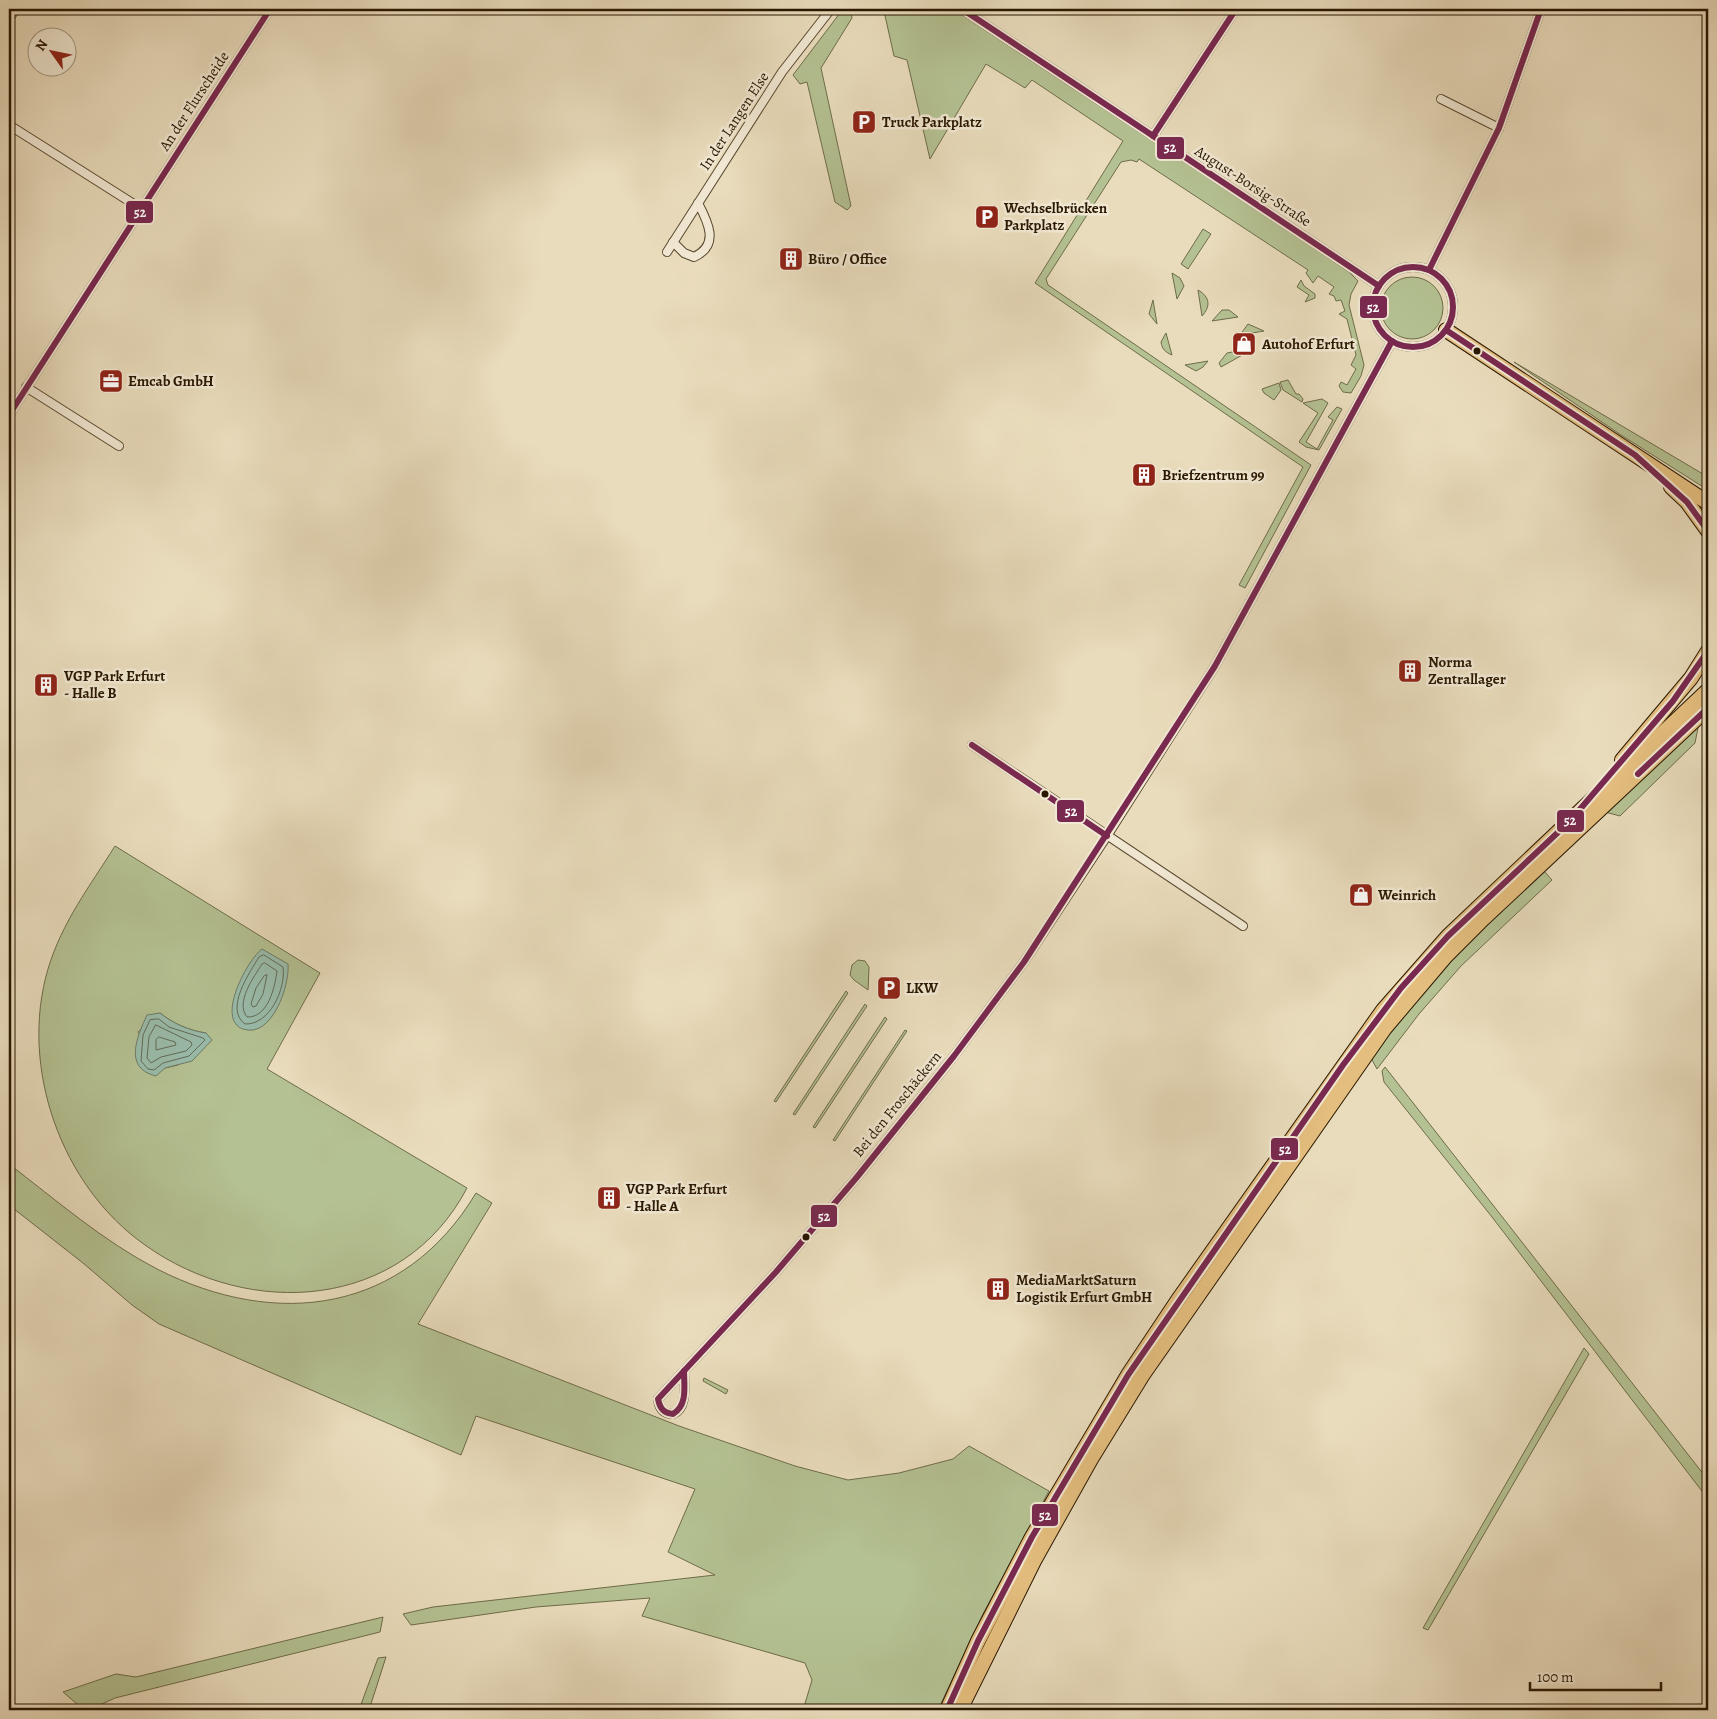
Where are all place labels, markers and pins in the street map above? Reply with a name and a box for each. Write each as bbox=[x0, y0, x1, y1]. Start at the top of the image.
parking icon: Truck Parkplatz bbox=[851, 109, 877, 135]
place label: Truck Parkplatz bbox=[882, 112, 982, 132]
place label: Wechselbrücken Parkplatz bbox=[1003, 198, 1108, 235]
parking icon: Wechselbrücken Parkplatz bbox=[974, 204, 1000, 230]
building icon: Büro / Office bbox=[778, 246, 804, 272]
place label: Büro / Office bbox=[808, 249, 887, 269]
shop icon: Autohof Erfurt bbox=[1231, 331, 1257, 357]
place label: Autohof Erfurt bbox=[1261, 334, 1355, 354]
unlabelled marker bbox=[1472, 346, 1482, 356]
office icon: Emcab GmbH bbox=[98, 368, 124, 394]
place label: Emcab GmbH bbox=[128, 371, 214, 391]
building icon: Briefzentrum 99 bbox=[1131, 462, 1157, 488]
place label: Briefzentrum 99 bbox=[1162, 465, 1265, 485]
place label: Norma Zentrallager bbox=[1428, 652, 1506, 689]
building icon: Norma Zentrallager bbox=[1397, 658, 1423, 684]
place label: VGP Park Erfurt - Halle B bbox=[63, 666, 165, 703]
building icon: VGP Park Erfurt - Halle B bbox=[33, 672, 59, 698]
unlabelled marker bbox=[1040, 789, 1050, 799]
shop icon: Weinrich bbox=[1348, 882, 1374, 908]
place label: Weinrich bbox=[1377, 885, 1436, 905]
parking icon: LKW bbox=[876, 975, 902, 1001]
place label: LKW bbox=[906, 978, 939, 998]
place label: VGP Park Erfurt - Halle A bbox=[625, 1179, 727, 1216]
building icon: VGP Park Erfurt - Halle A bbox=[596, 1185, 622, 1211]
unlabelled marker bbox=[801, 1232, 811, 1242]
place label: MediaMarktSaturn Logistik Erfurt GmbH bbox=[1016, 1270, 1152, 1307]
building icon: MediaMarktSaturn Logistik Erfurt GmbH bbox=[985, 1276, 1011, 1302]

